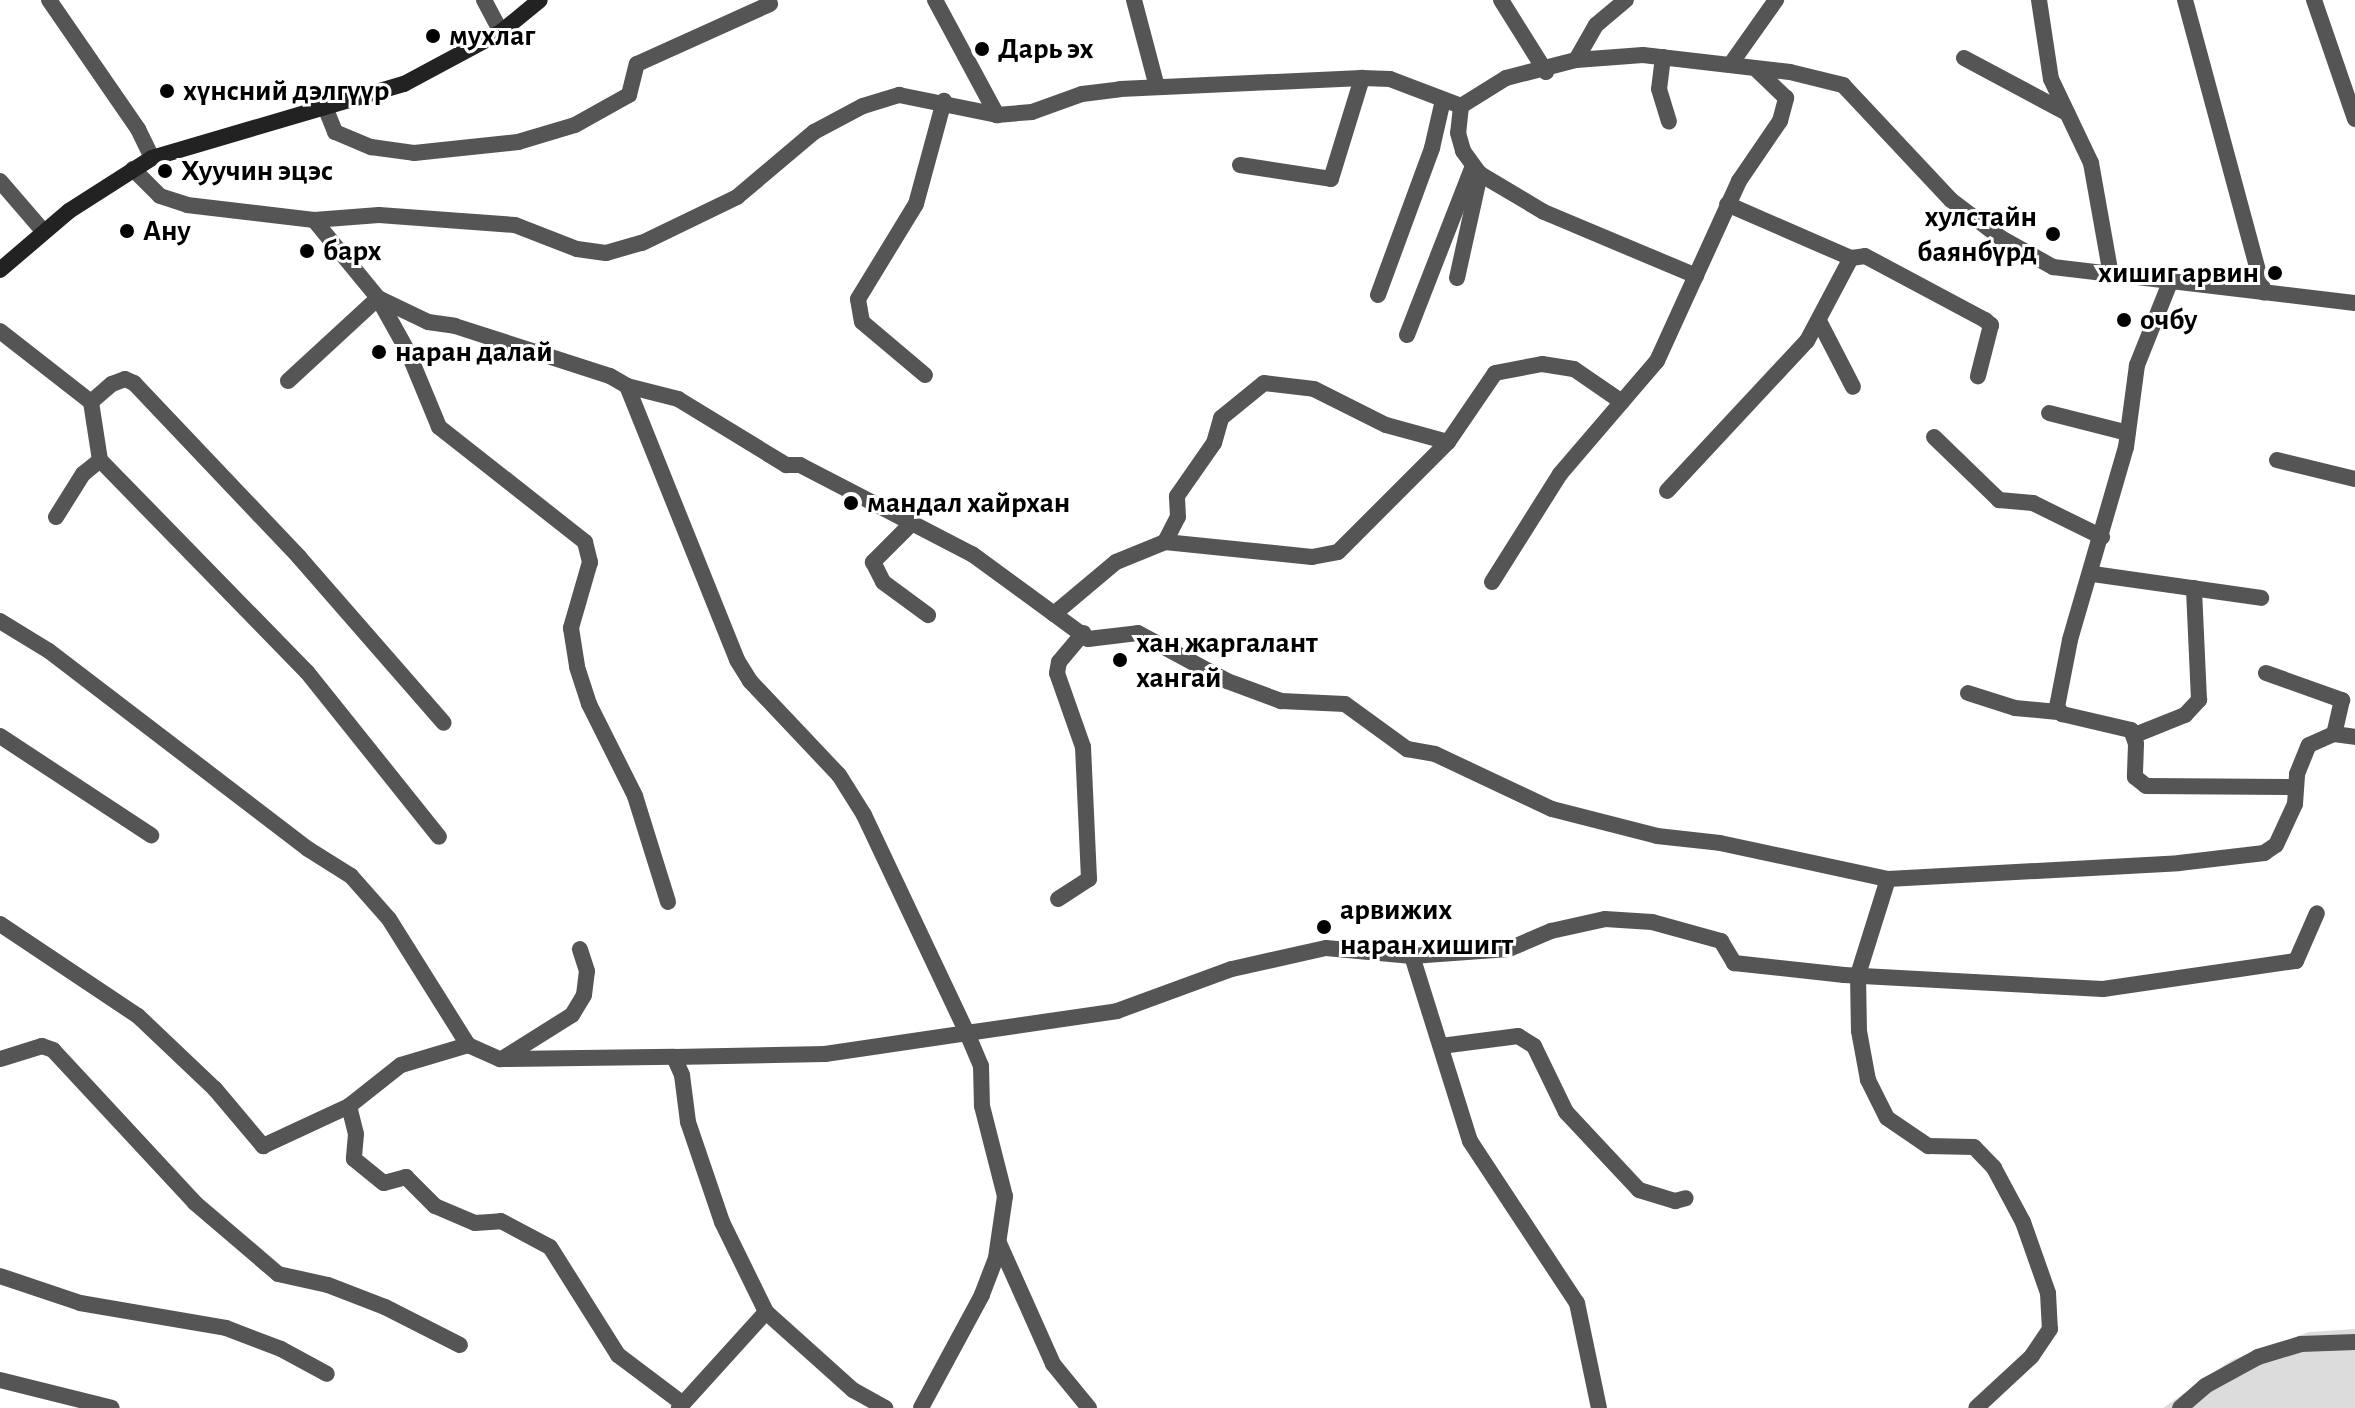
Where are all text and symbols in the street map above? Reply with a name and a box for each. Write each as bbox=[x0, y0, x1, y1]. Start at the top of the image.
place label: мухлаг bbox=[449, 18, 535, 54]
marker: мухлаг bbox=[424, 27, 442, 45]
place label: Дарь эх bbox=[998, 31, 1093, 67]
marker: Дарь эх bbox=[973, 40, 991, 58]
place label: хүнсний дэлгүүр bbox=[183, 73, 389, 109]
marker: хүнсний дэлгүүр bbox=[158, 82, 176, 100]
place label: Хуучин эцэс bbox=[181, 153, 333, 189]
marker: Хуучин эцэс bbox=[156, 162, 174, 180]
place label: хулстайн баянбүрд bbox=[1917, 199, 2037, 270]
place label: Ану bbox=[143, 213, 191, 249]
marker: Ану bbox=[118, 222, 136, 240]
marker: хулстайн баянбүрд bbox=[2044, 225, 2062, 243]
place label: барх bbox=[323, 233, 382, 269]
marker: барх bbox=[298, 242, 316, 260]
place label: хишиг арвин bbox=[2098, 255, 2259, 291]
marker: хишиг арвин bbox=[2266, 264, 2284, 282]
place label: очбу bbox=[2140, 302, 2198, 338]
marker: очбу bbox=[2115, 311, 2133, 329]
place label: наран далай bbox=[395, 334, 553, 370]
marker: наран далай bbox=[370, 343, 388, 361]
place label: мандал хайрхан bbox=[867, 485, 1070, 521]
marker: мандал хайрхан bbox=[842, 494, 860, 512]
place label: хан жаргалант хангай bbox=[1136, 625, 1318, 696]
marker: хан жаргалант хангай bbox=[1111, 651, 1129, 669]
place label: арвижих наран хишигт bbox=[1340, 892, 1513, 962]
marker: арвижих наран хишигт bbox=[1315, 918, 1333, 936]

